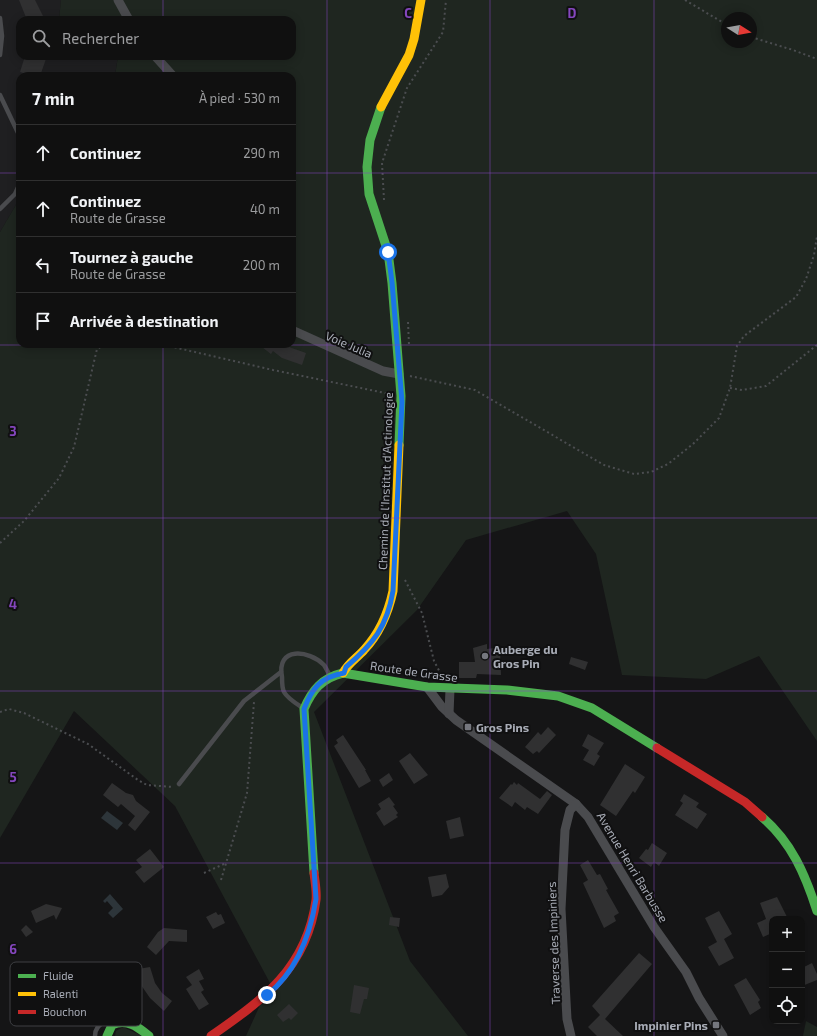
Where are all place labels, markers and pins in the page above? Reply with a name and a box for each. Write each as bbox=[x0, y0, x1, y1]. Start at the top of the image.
place label: Auberge du Gros Pin bbox=[493, 642, 558, 670]
marker: Auberge du Gros Pin bbox=[480, 651, 490, 661]
place label: Gros Pins bbox=[476, 720, 529, 734]
marker: Gros Pins bbox=[463, 722, 473, 732]
place label: Impinier Pins bbox=[634, 1018, 708, 1032]
marker: Impinier Pins bbox=[711, 1020, 721, 1030]

